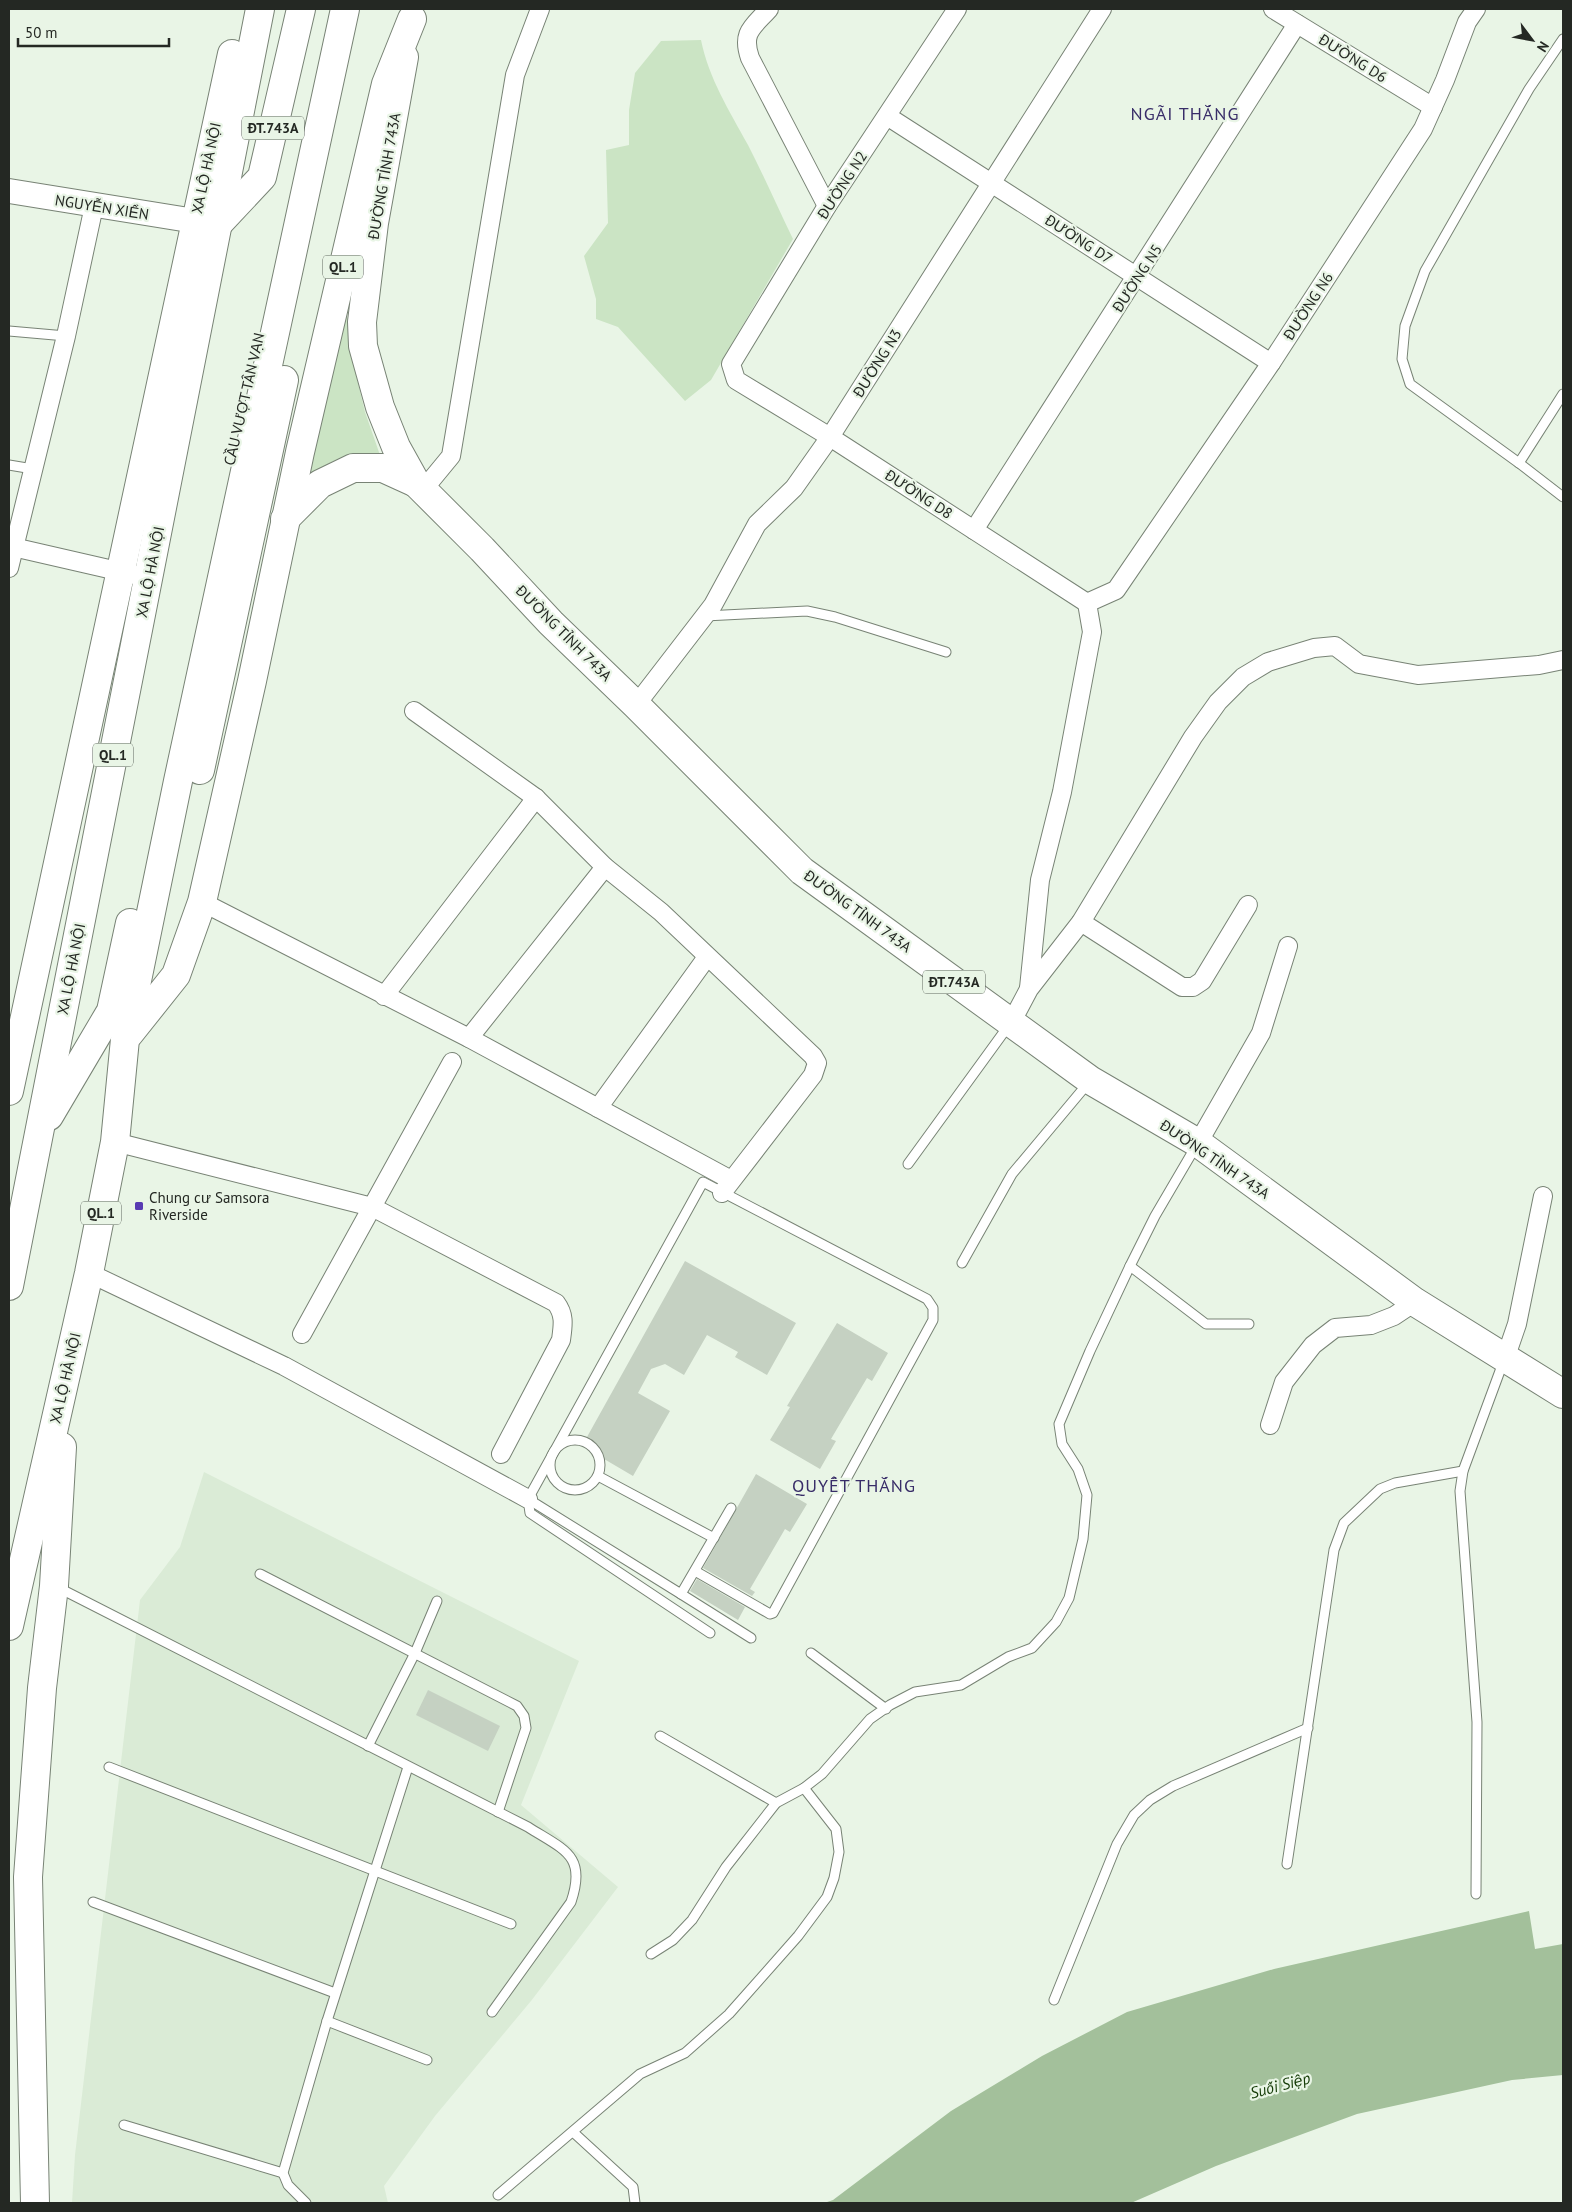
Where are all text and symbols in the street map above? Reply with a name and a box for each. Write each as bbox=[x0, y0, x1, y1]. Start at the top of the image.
scale bar bbox=[18, 15, 169, 47]
north arrow bbox=[1507, 15, 1557, 65]
text: 50 m bbox=[25, 23, 58, 42]
street label: ĐƯỜNG D6 bbox=[1315, 29, 1391, 86]
text: N bbox=[1533, 38, 1553, 56]
district label: NGÃI THẮNG bbox=[1131, 102, 1239, 125]
street label: ĐƯỜNG TỈNH 743A bbox=[363, 111, 405, 242]
road number: ĐT.743A bbox=[242, 116, 304, 140]
street label: XA LỘ HÀ NỘI bbox=[187, 121, 225, 215]
street label: ĐƯỜNG N2 bbox=[812, 147, 871, 223]
street label: NGUYỄN XIỂN bbox=[54, 190, 150, 224]
street label: ĐƯỜNG D7 bbox=[1041, 210, 1116, 268]
street label: ĐƯỜNG N5 bbox=[1107, 240, 1166, 316]
road number: QL.1 bbox=[323, 256, 363, 278]
street label: ĐƯỜNG N6 bbox=[1278, 268, 1337, 344]
street label: ĐƯỜNG N3 bbox=[848, 325, 905, 402]
street label: CẦU VƯỢT TÂN VẠN bbox=[219, 331, 269, 467]
street label: ĐƯỜNG D8 bbox=[881, 465, 956, 523]
street label: XA LỘ HÀ NỘI bbox=[132, 525, 168, 619]
street label: ĐƯỜNG TỈNH 743A bbox=[511, 580, 616, 685]
road number: QL.1 bbox=[93, 744, 133, 766]
street label: ĐƯỜNG TỈNH 743A bbox=[800, 865, 916, 957]
street label: XA LỘ HÀ NỘI bbox=[53, 922, 89, 1016]
road number: ĐT.743A bbox=[923, 970, 985, 994]
street label: ĐƯỜNG TỈNH 743A bbox=[1156, 1115, 1274, 1203]
place label: Chung cư Samsora Riverside bbox=[149, 1188, 269, 1224]
marker: Chung cư Samsora Riverside bbox=[133, 1200, 145, 1212]
road number: QL.1 bbox=[81, 1202, 121, 1224]
street label: XA LỘ HÀ NỘI bbox=[45, 1331, 85, 1425]
district label: QUYẾT THẮNG bbox=[792, 1474, 916, 1497]
water label: Suối Siệp bbox=[1248, 2067, 1312, 2103]

